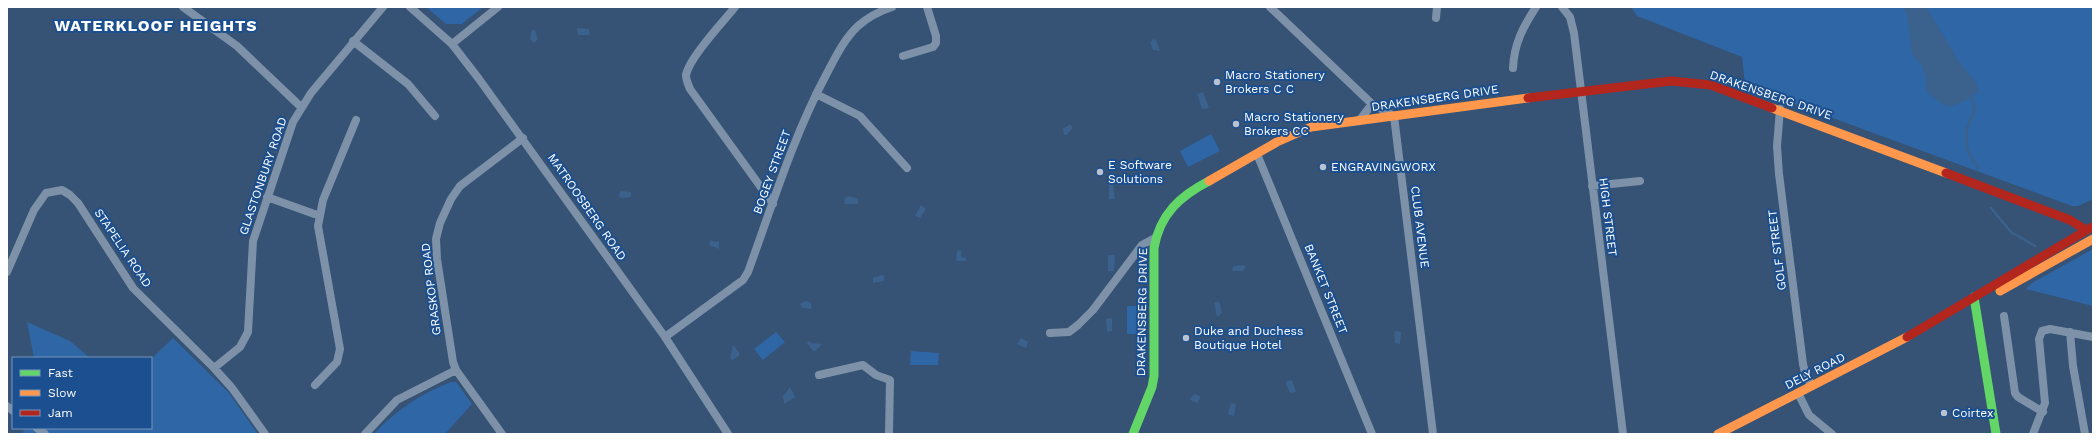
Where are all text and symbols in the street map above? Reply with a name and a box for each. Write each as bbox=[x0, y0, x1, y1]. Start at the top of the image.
district label: WATERKLOOF HEIGHTS bbox=[54, 16, 258, 35]
street label: DRAKENSBERG DRIVE bbox=[1708, 67, 1834, 123]
place label: Macro Stationery Brokers C C bbox=[1225, 68, 1326, 96]
marker: Macro Stationery Brokers C C bbox=[1212, 77, 1222, 87]
street label: DRAKENSBERG DRIVE bbox=[1370, 82, 1500, 114]
place label: Macro Stationery Brokers CC bbox=[1244, 110, 1345, 138]
street label: GLASTONBURY ROAD bbox=[236, 115, 290, 237]
marker: Macro Stationery Brokers CC bbox=[1231, 119, 1241, 129]
street label: BOGEY STREET bbox=[750, 128, 794, 216]
street label: MATROOSBERG ROAD bbox=[545, 151, 629, 263]
place label: E Software Solutions bbox=[1108, 158, 1172, 186]
place label: ENGRAVINGWORX bbox=[1331, 160, 1436, 174]
marker: ENGRAVINGWORX bbox=[1318, 162, 1328, 172]
marker: E Software Solutions bbox=[1095, 167, 1105, 177]
street label: HIGH STREET bbox=[1596, 177, 1620, 257]
street label: CLUB AVENUE bbox=[1408, 185, 1432, 269]
street label: STAPELIA ROAD bbox=[92, 206, 154, 290]
street label: GOLF STREET bbox=[1765, 209, 1789, 291]
street label: GRASKOP ROAD bbox=[418, 242, 444, 336]
street label: BANKET STREET bbox=[1302, 242, 1350, 336]
street label: DRAKENSBERG DRIVE bbox=[1134, 247, 1150, 376]
place label: Duke and Duchess Boutique Hotel bbox=[1194, 324, 1303, 352]
marker: Duke and Duchess Boutique Hotel bbox=[1181, 333, 1191, 343]
street label: DELY ROAD bbox=[1783, 350, 1847, 392]
legend bbox=[12, 357, 152, 429]
text: Fast bbox=[48, 366, 73, 380]
text: Slow bbox=[48, 386, 76, 400]
text: Jam bbox=[48, 406, 73, 420]
place label: Coirtex bbox=[1952, 406, 1993, 420]
marker: Coirtex bbox=[1939, 408, 1949, 418]

